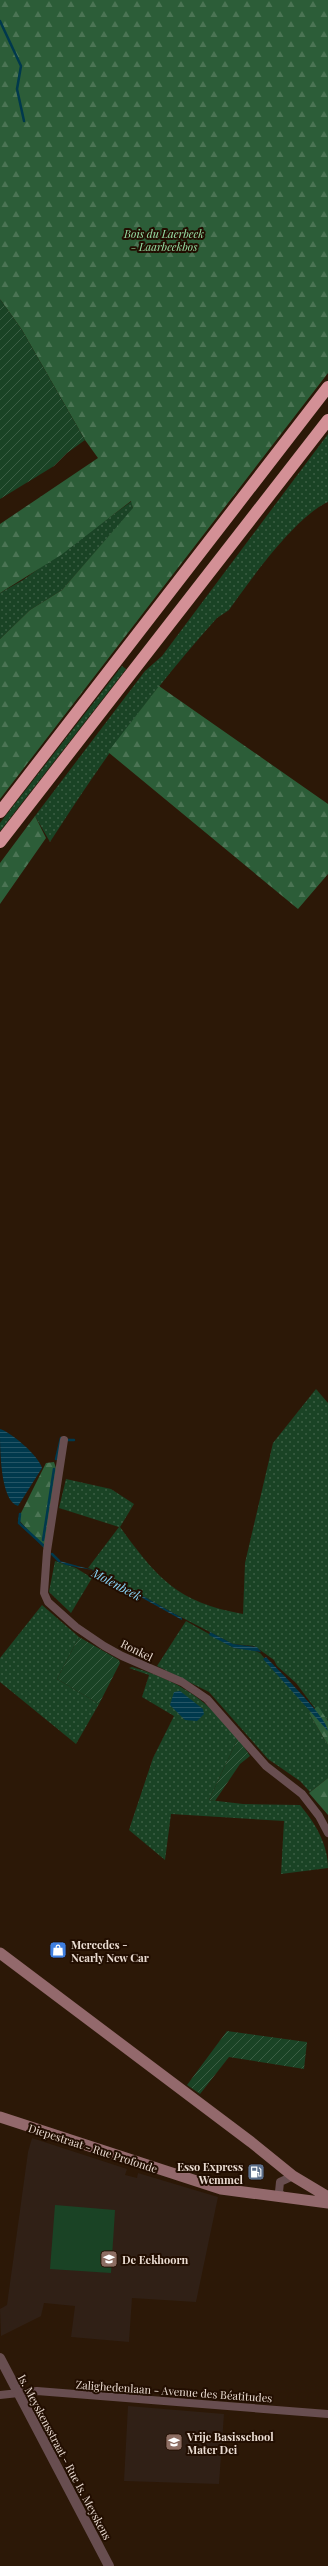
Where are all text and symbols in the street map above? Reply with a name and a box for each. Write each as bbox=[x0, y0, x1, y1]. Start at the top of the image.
park label: Bois du Laerbeek - Laarbeekbos bbox=[123, 226, 204, 254]
water label: Molenbeek bbox=[89, 1564, 145, 1604]
street label: Ronkel bbox=[118, 1636, 156, 1664]
place label: Mercedes - Nearly New Car bbox=[71, 1937, 150, 1965]
shop icon: Mercedes - Nearly New Car bbox=[48, 1940, 68, 1960]
street label: Diepestraat - Rue Profonde bbox=[26, 2120, 160, 2176]
place label: Esso Express Wemmel bbox=[177, 2159, 244, 2187]
fuel station icon: Esso Express Wemmel bbox=[246, 2162, 266, 2182]
school or university icon: De Eekhoorn bbox=[99, 2249, 119, 2269]
place label: De Eekhoorn bbox=[122, 2252, 189, 2267]
street label: Is. Meyskensstraat - Rue Is. Meyskens bbox=[15, 2372, 115, 2542]
street label: Zalighedenlaan - Avenue des Béatitudes bbox=[75, 2377, 273, 2405]
place label: Vrije Basisschool Mater Dei bbox=[186, 2429, 274, 2457]
school or university icon: Vrije Basisschool Mater Dei bbox=[164, 2432, 184, 2452]

